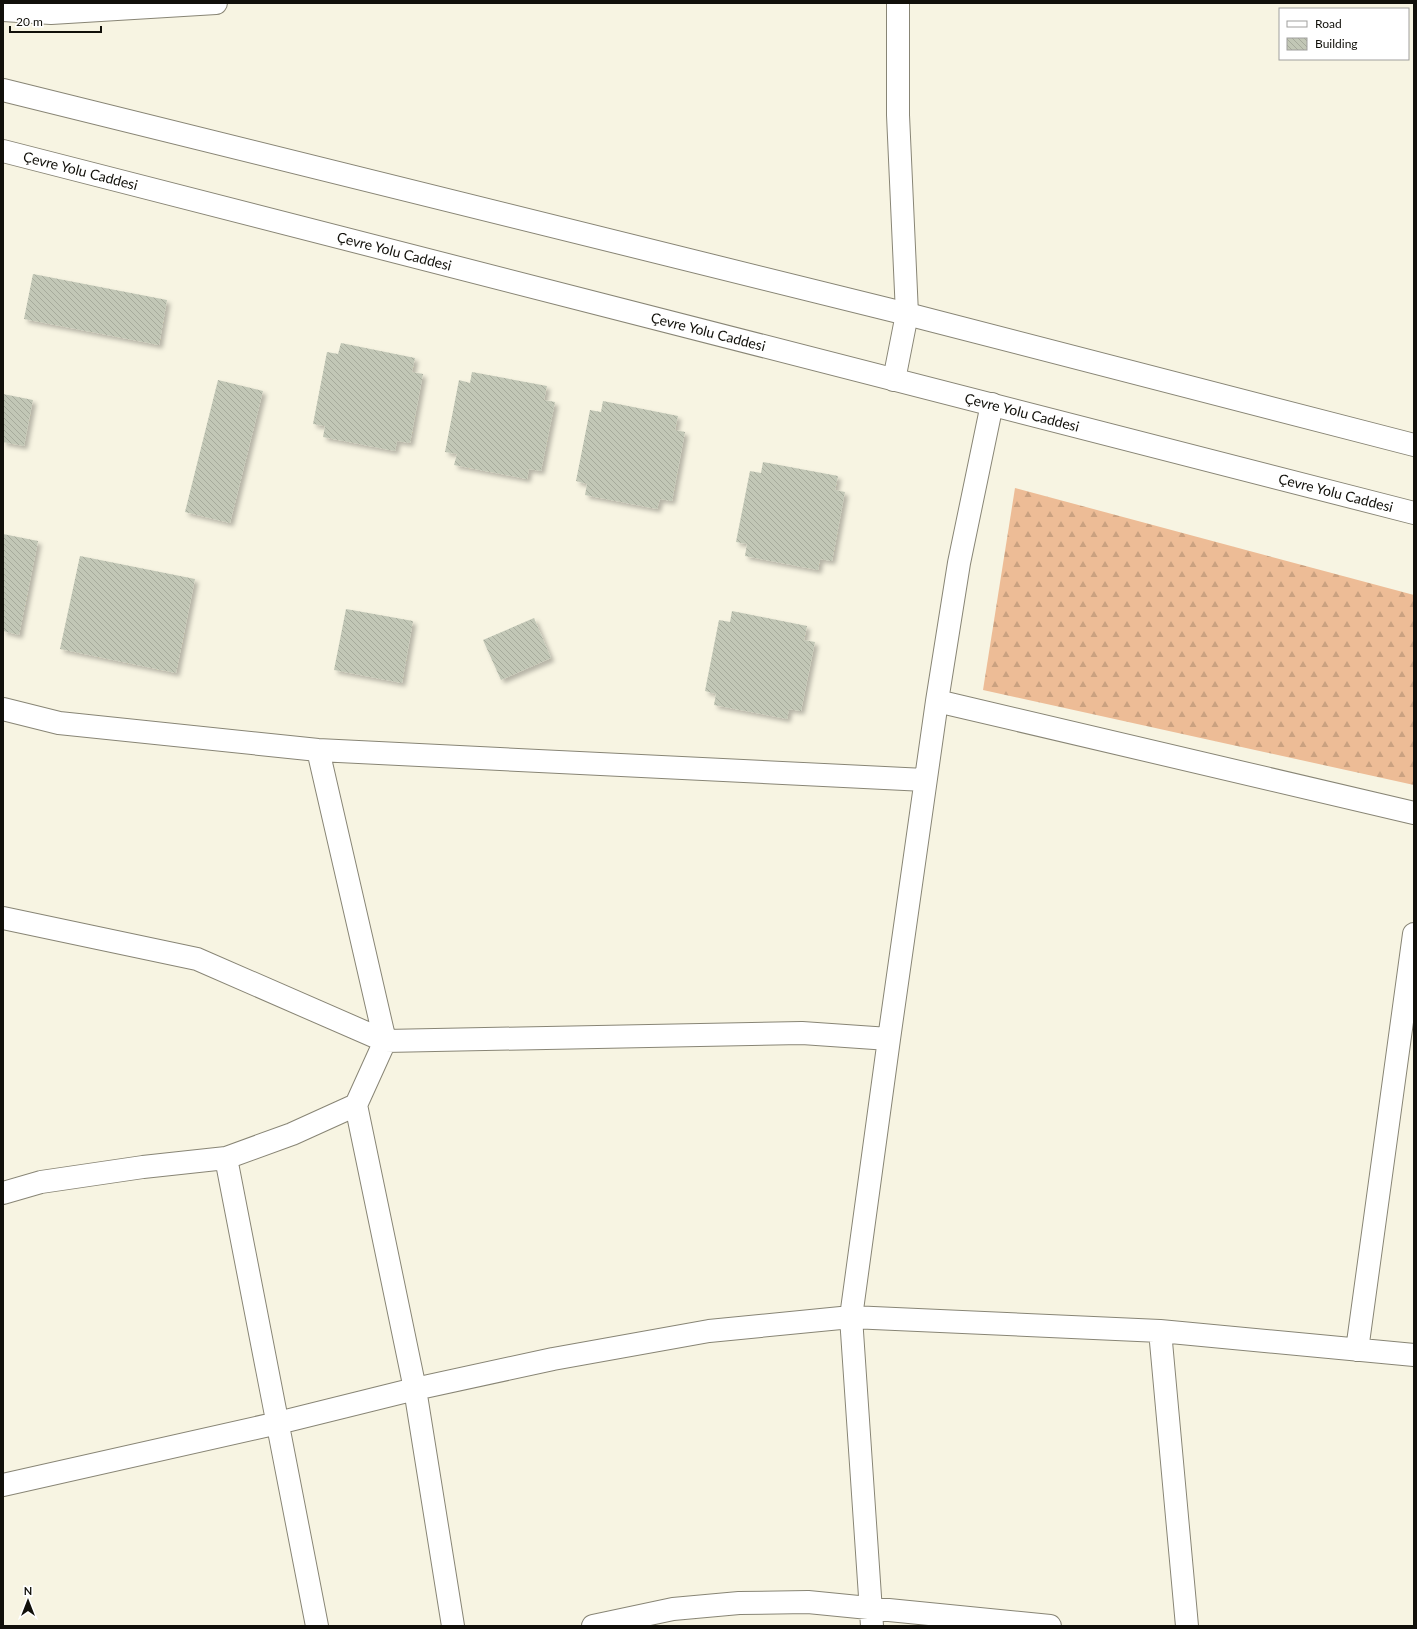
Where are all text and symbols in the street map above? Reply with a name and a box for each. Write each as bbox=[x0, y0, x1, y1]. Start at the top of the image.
scale bar bbox=[10, 8, 101, 34]
legend bbox=[1279, 8, 1409, 60]
text: 20 m bbox=[16, 14, 43, 29]
text: Road bbox=[1315, 16, 1342, 31]
text: Building bbox=[1315, 36, 1358, 51]
street label: Çevre Yolu Caddesi bbox=[21, 148, 140, 193]
street label: Çevre Yolu Caddesi bbox=[335, 228, 454, 274]
street label: Çevre Yolu Caddesi bbox=[649, 309, 767, 354]
street label: Çevre Yolu Caddesi bbox=[963, 389, 1081, 435]
street label: Çevre Yolu Caddesi bbox=[1277, 470, 1395, 515]
north arrow bbox=[8, 1581, 48, 1621]
text: N bbox=[24, 1584, 32, 1597]

